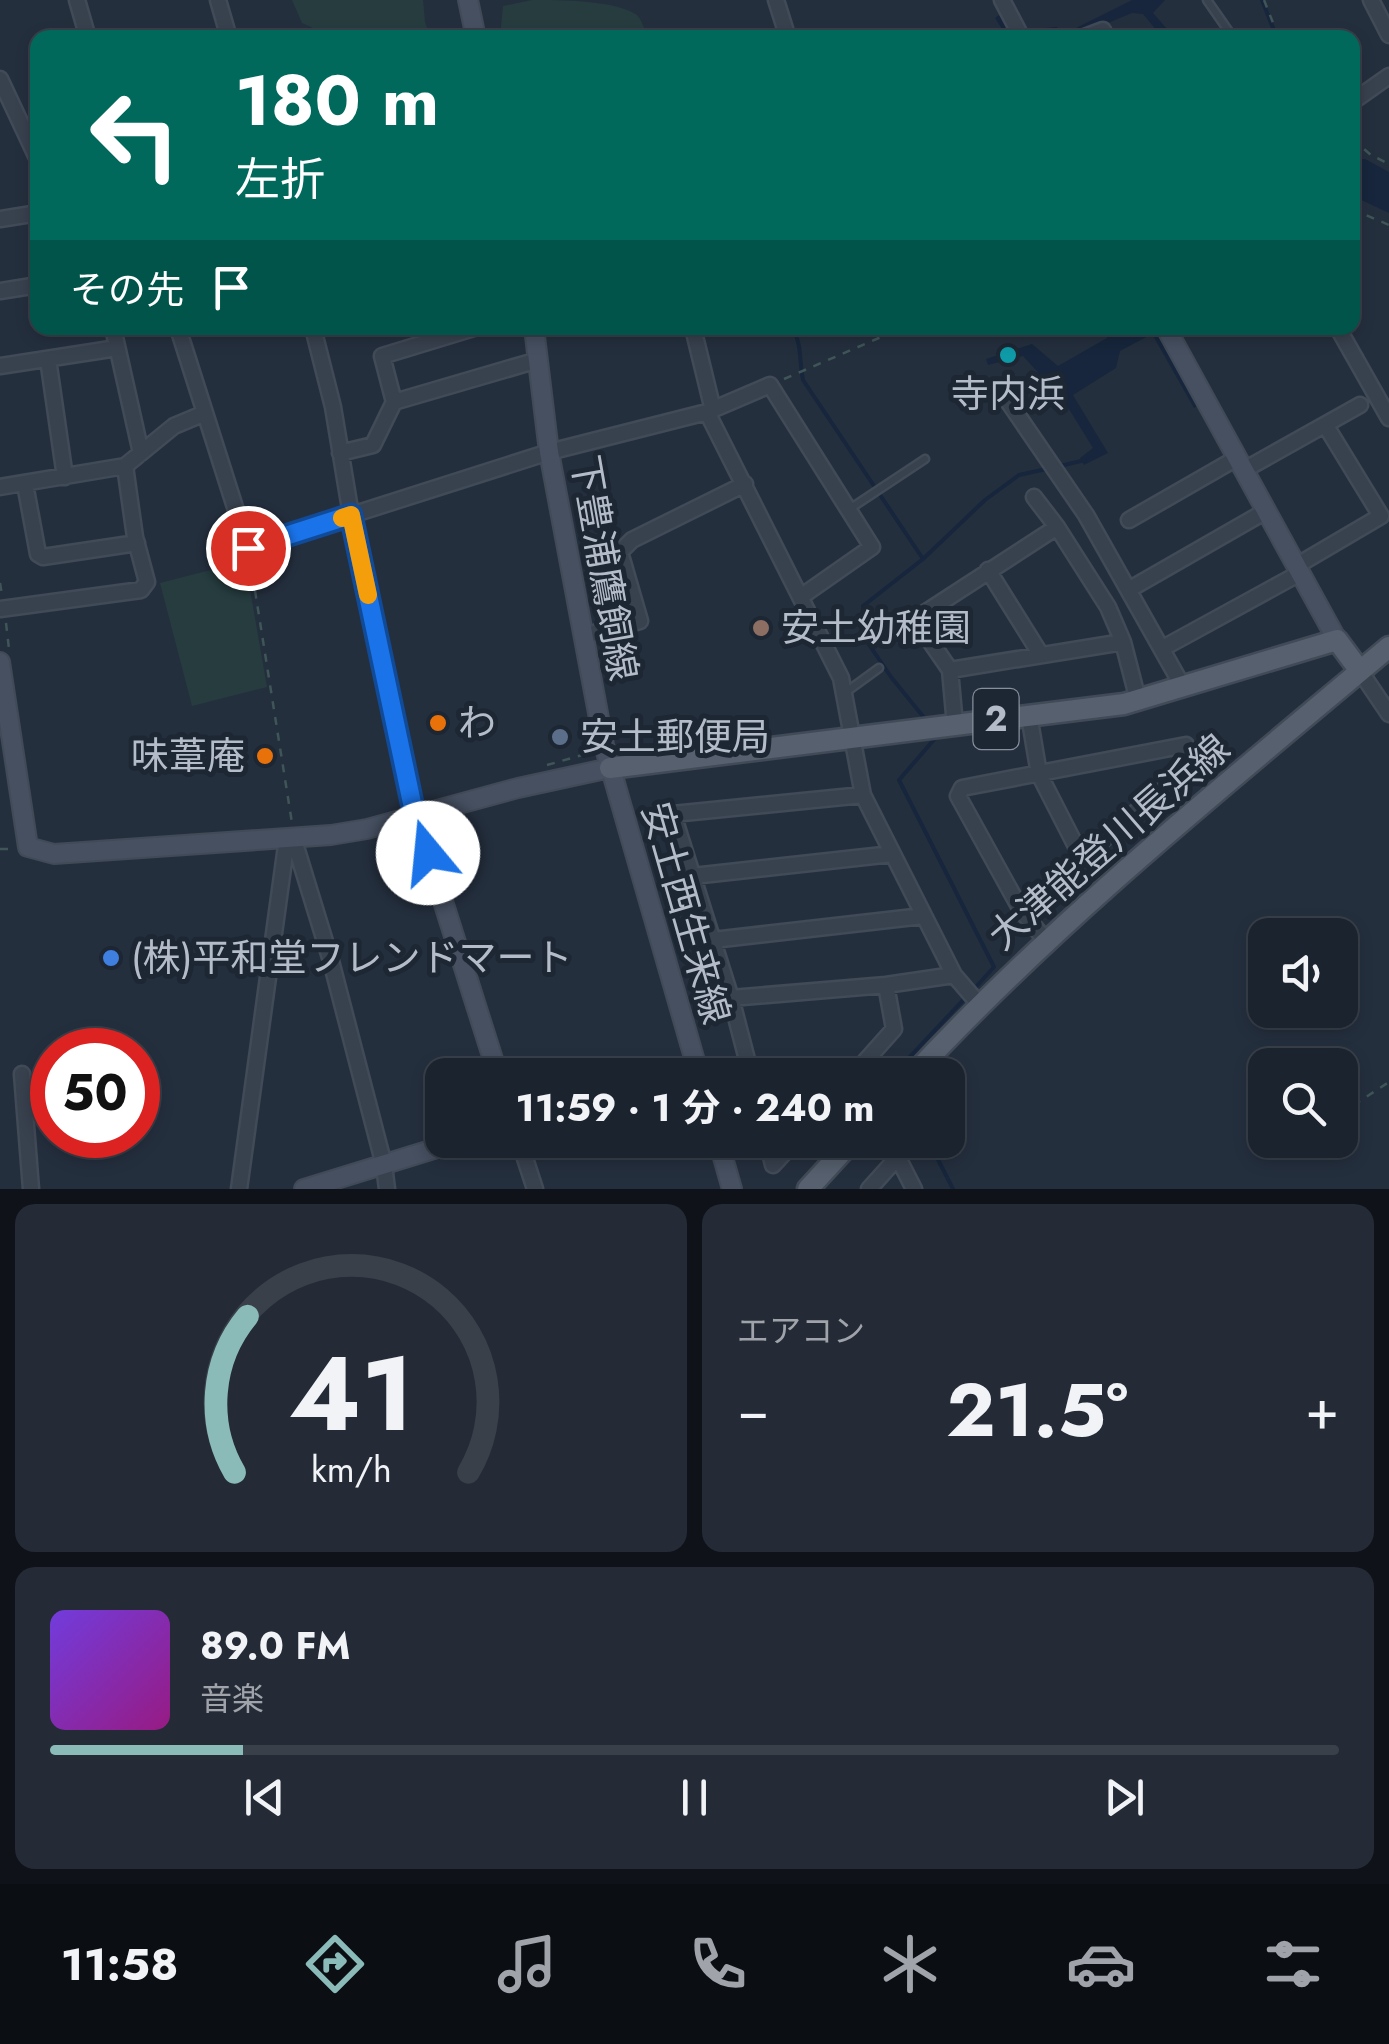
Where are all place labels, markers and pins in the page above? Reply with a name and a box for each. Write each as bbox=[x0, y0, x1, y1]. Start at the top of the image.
marker: 寺内浜 bbox=[997, 344, 1019, 366]
place label: 寺内浜 bbox=[951, 366, 1065, 421]
pin bbox=[206, 506, 291, 591]
place label: 安土幼稚園 bbox=[781, 600, 971, 655]
marker: 安土幼稚園 bbox=[750, 617, 772, 639]
place label: わ bbox=[458, 695, 496, 750]
place label: 安土郵便局 bbox=[580, 709, 770, 764]
marker: わ bbox=[427, 712, 449, 734]
marker: 安土郵便局 bbox=[549, 726, 571, 748]
place label: 味葦庵 bbox=[131, 728, 245, 783]
marker: 味葦庵 bbox=[254, 745, 276, 767]
place label: (株)平和堂フレンドマート bbox=[131, 930, 573, 985]
marker: (株)平和堂フレンドマート bbox=[100, 947, 122, 969]

